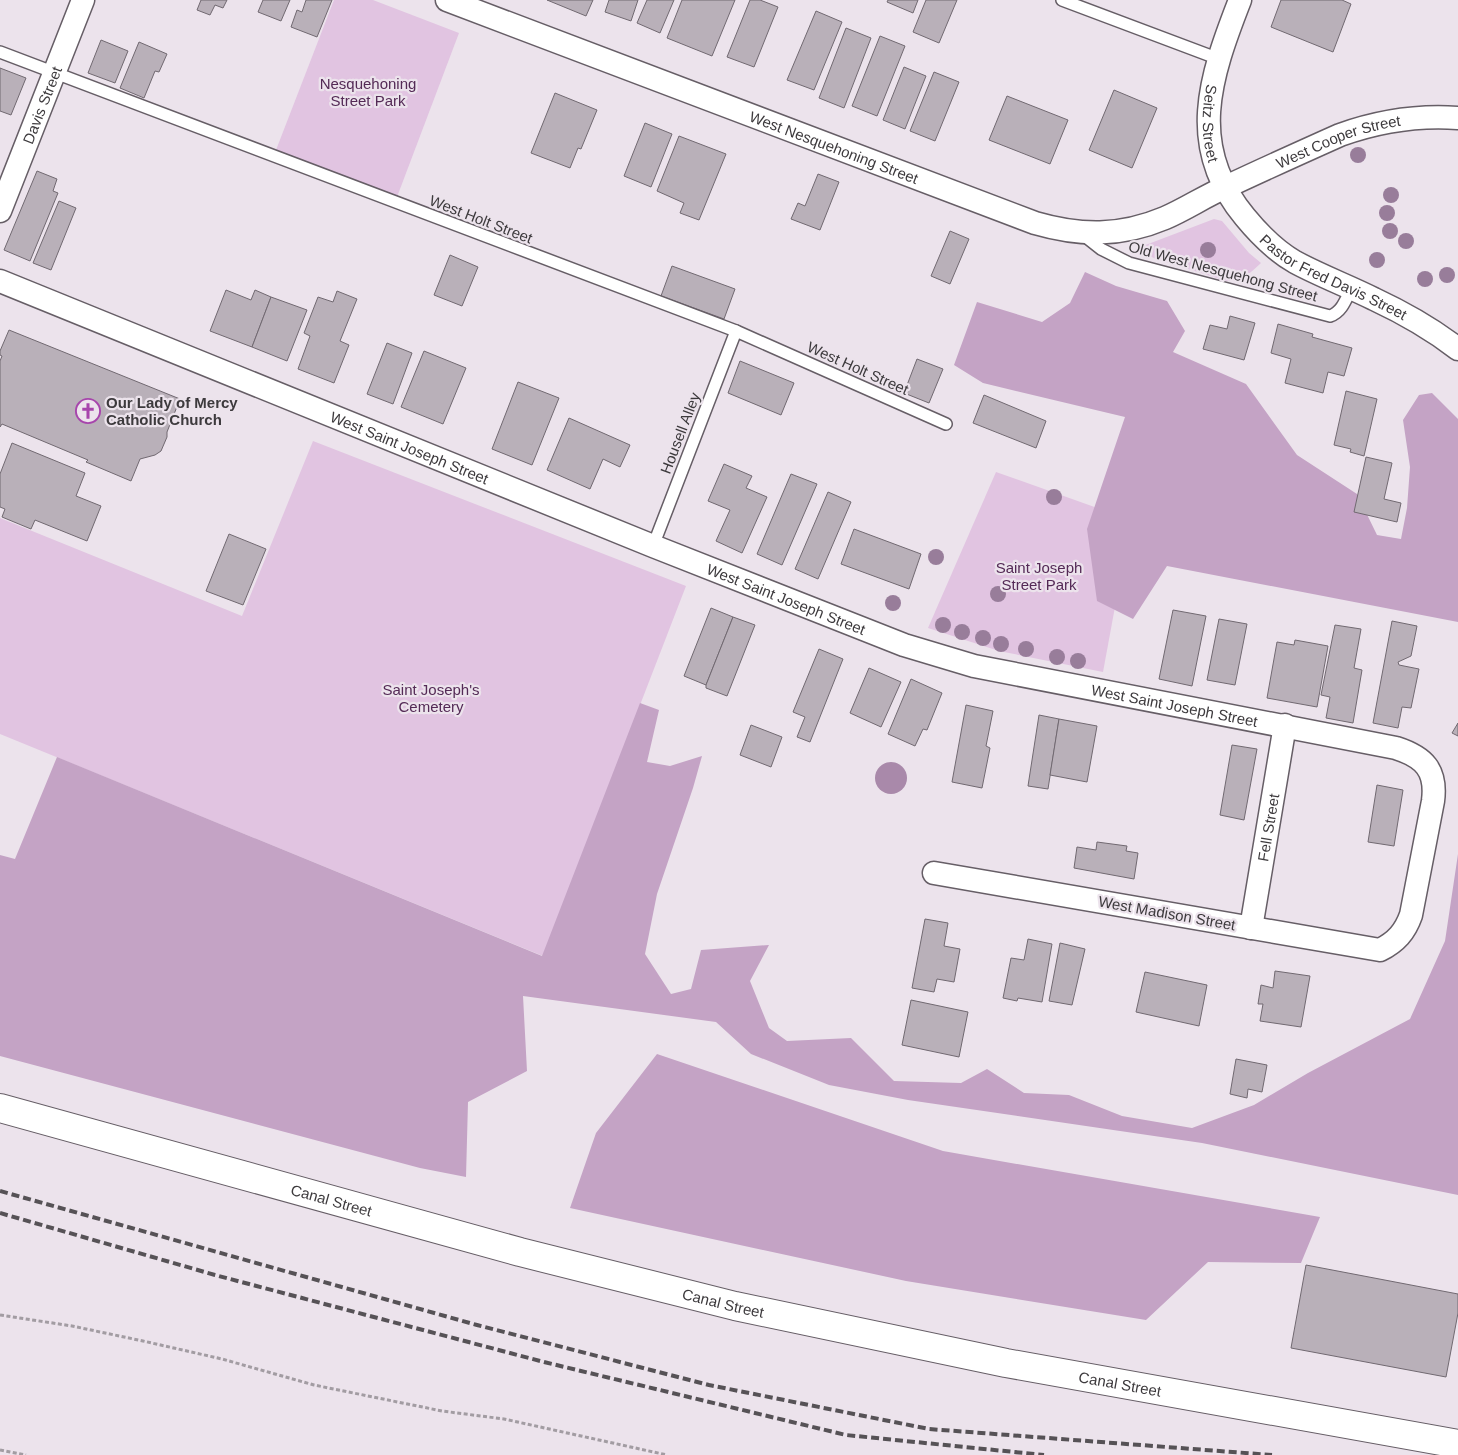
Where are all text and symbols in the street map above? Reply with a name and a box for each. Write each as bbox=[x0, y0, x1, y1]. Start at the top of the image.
street label: Davis Street bbox=[19, 63, 65, 146]
park label: Nesquehoning Street Park bbox=[320, 75, 416, 109]
street label: Seitz Street bbox=[1200, 83, 1223, 165]
street label: West Nesquehoning Street bbox=[747, 107, 922, 187]
street label: West Cooper Street bbox=[1273, 111, 1402, 171]
street label: West Holt Street bbox=[427, 192, 536, 247]
street label: Pastor Fred Davis Street bbox=[1257, 230, 1411, 323]
street label: Old West Nesquehong Street bbox=[1127, 238, 1320, 305]
street label: West Holt Street bbox=[805, 338, 912, 398]
street label: Housell Alley bbox=[657, 389, 703, 476]
place label: Our Lady of Mercy Catholic Church bbox=[106, 394, 238, 428]
church icon: Our Lady of Mercy Catholic Church bbox=[75, 398, 101, 424]
street label: West Saint Joseph Street bbox=[328, 408, 492, 487]
park label: Saint Joseph Street Park bbox=[996, 559, 1082, 593]
street label: West Saint Joseph Street bbox=[705, 560, 869, 638]
park label: Saint Joseph's Cemetery bbox=[382, 681, 480, 715]
street label: West Saint Joseph Street bbox=[1090, 681, 1260, 730]
street label: Fell Street bbox=[1254, 791, 1282, 863]
street label: West Madison Street bbox=[1097, 893, 1238, 934]
street label: Canal Street bbox=[289, 1180, 375, 1219]
street label: Canal Street bbox=[681, 1285, 766, 1321]
street label: Canal Street bbox=[1077, 1368, 1163, 1399]

